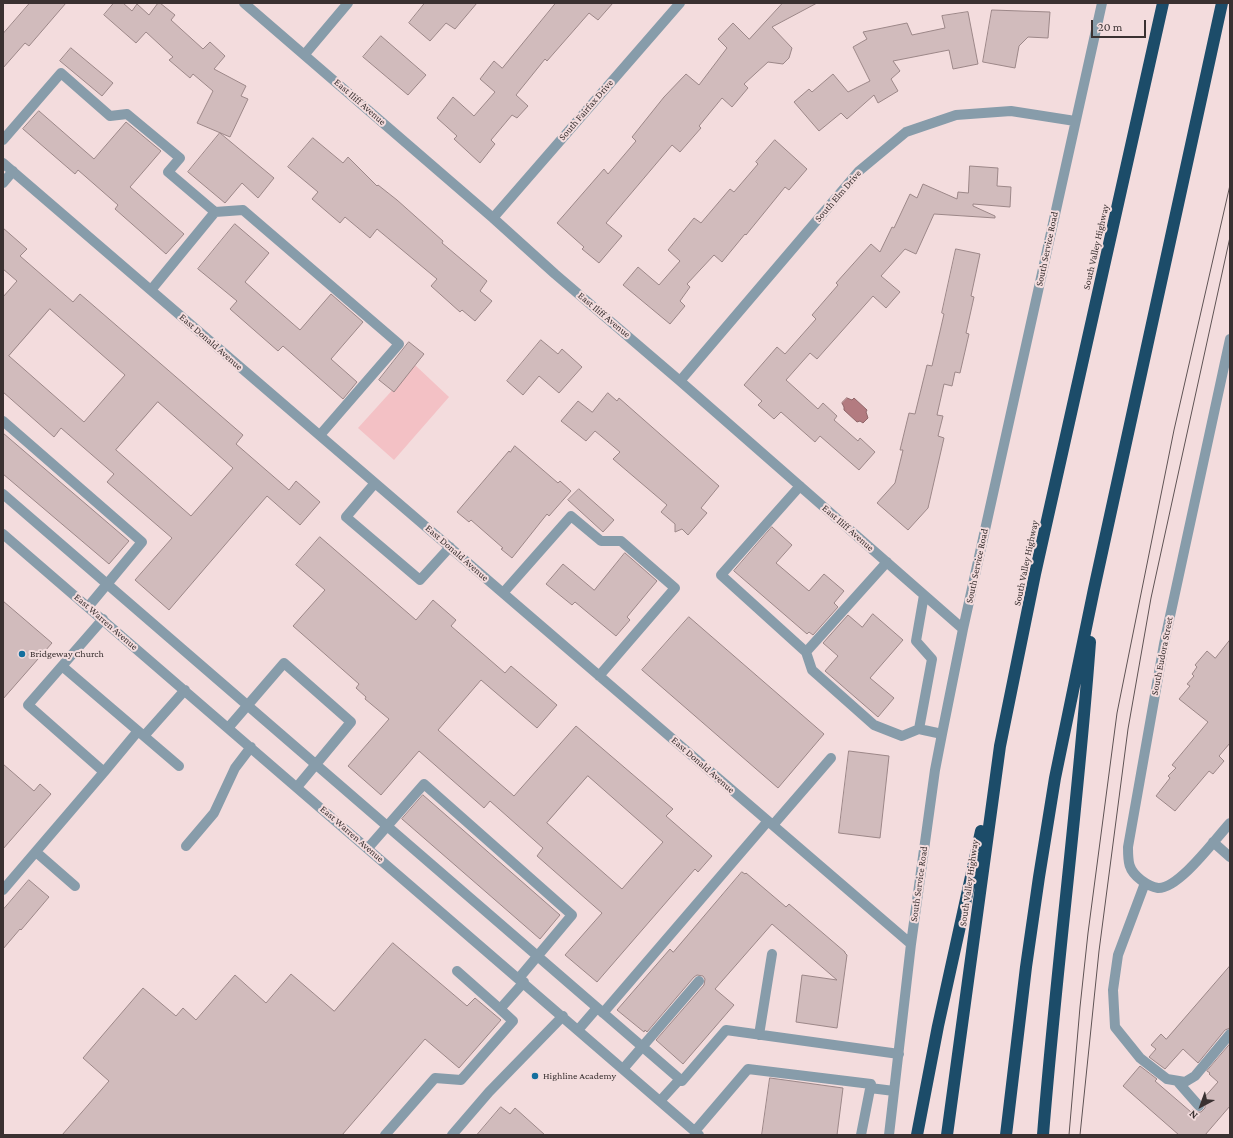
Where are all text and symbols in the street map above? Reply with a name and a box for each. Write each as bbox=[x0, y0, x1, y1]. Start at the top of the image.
scale bar bbox=[1093, 12, 1148, 38]
text: 20 m bbox=[1098, 20, 1122, 34]
street label: East Iliff Avenue bbox=[332, 76, 388, 128]
street label: South Fairfax Drive bbox=[556, 77, 616, 143]
street label: South Elm Drive bbox=[812, 167, 864, 225]
street label: South Valley Highway bbox=[1080, 203, 1112, 291]
street label: South Service Road bbox=[1033, 211, 1061, 287]
street label: East Iliff Avenue bbox=[575, 290, 633, 340]
street label: East Donald Avenue bbox=[177, 311, 245, 373]
street label: East Iliff Avenue bbox=[820, 502, 876, 554]
street label: South Valley Highway bbox=[1011, 519, 1041, 607]
street label: East Donald Avenue bbox=[423, 522, 491, 584]
street label: South Service Road bbox=[963, 528, 991, 604]
street label: East Warren Avenue bbox=[72, 591, 140, 653]
street label: South Eudora Street bbox=[1149, 616, 1175, 696]
place label: Bridgeway Church bbox=[30, 648, 104, 660]
marker: Bridgeway Church bbox=[17, 649, 27, 659]
street label: East Donald Avenue bbox=[669, 734, 737, 796]
street label: East Warren Avenue bbox=[318, 803, 386, 865]
street label: South Valley Highway bbox=[957, 839, 981, 927]
street label: South Service Road bbox=[908, 846, 930, 922]
place label: Highline Academy bbox=[543, 1070, 616, 1082]
marker: Highline Academy bbox=[530, 1071, 540, 1081]
north arrow bbox=[1181, 1086, 1221, 1126]
text: N bbox=[1186, 1108, 1200, 1122]

